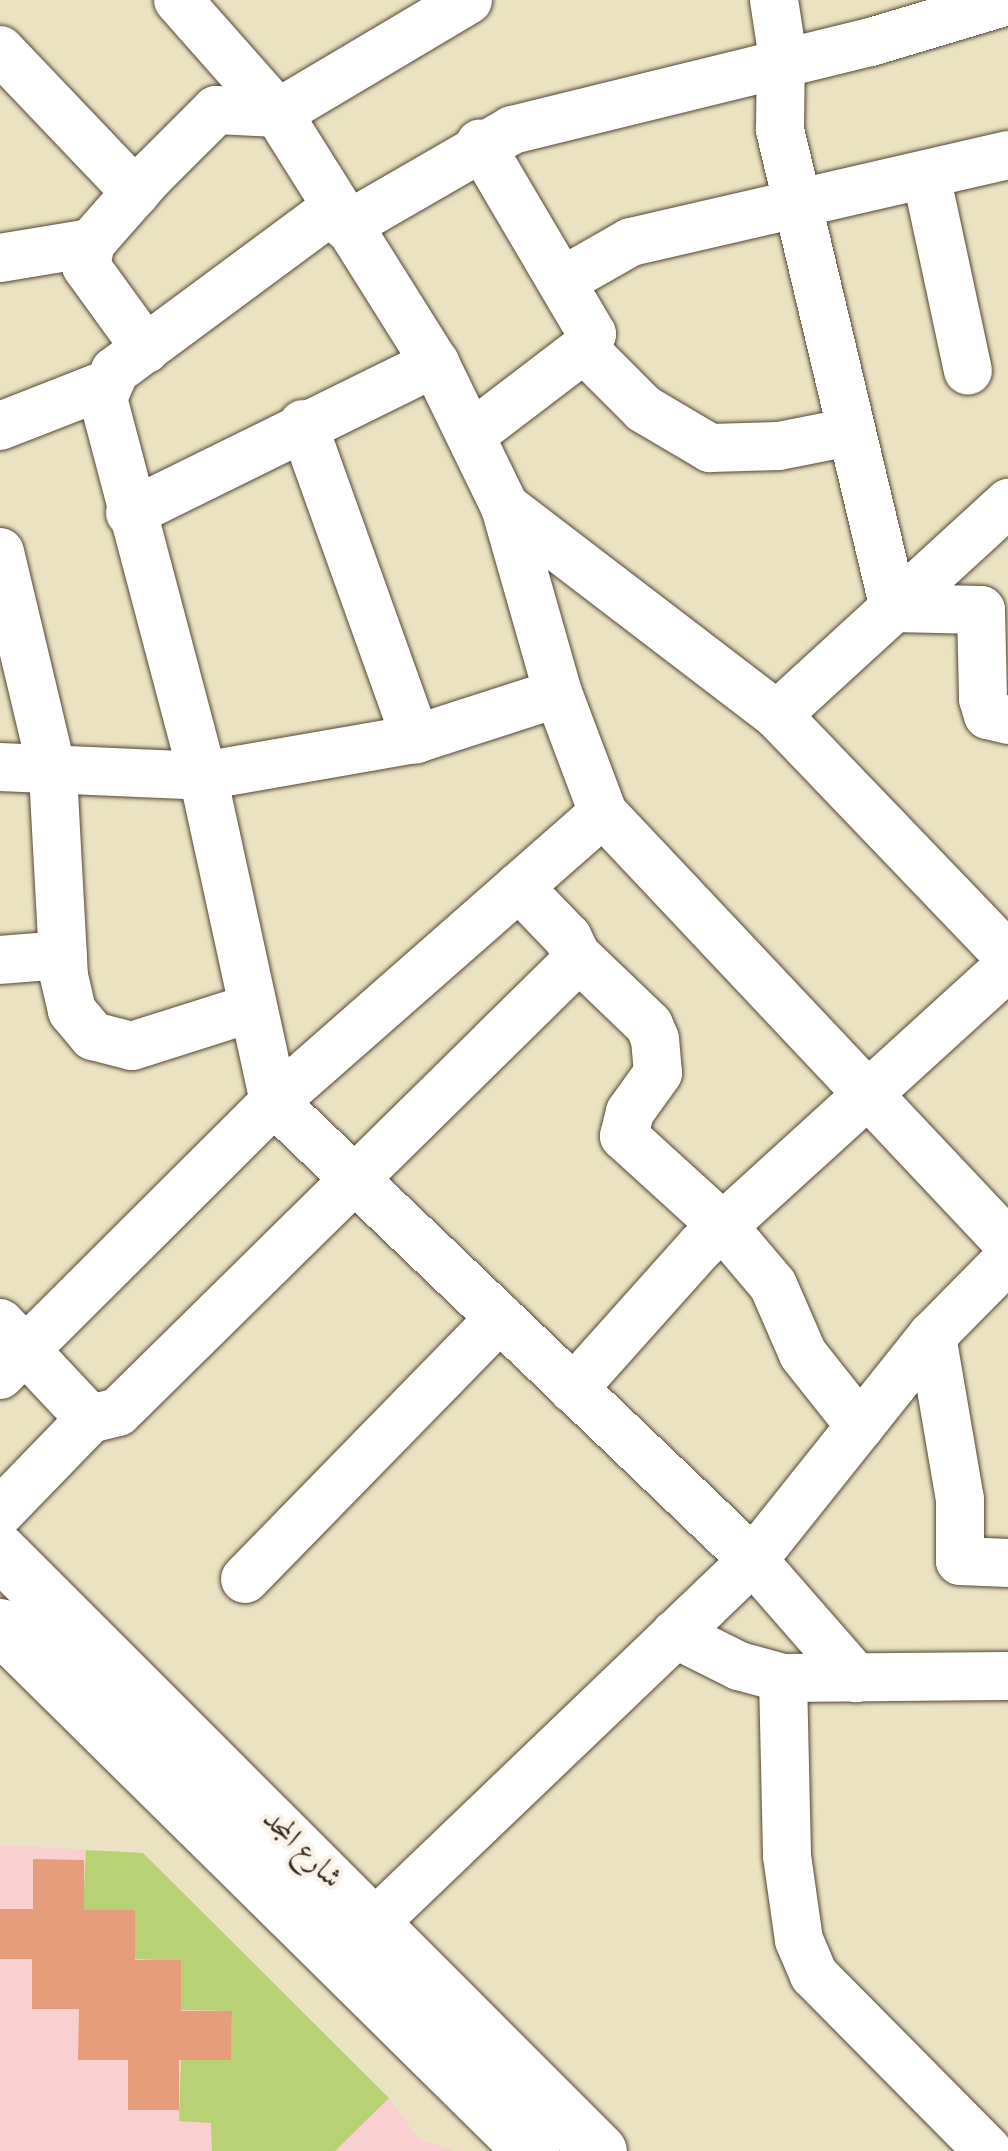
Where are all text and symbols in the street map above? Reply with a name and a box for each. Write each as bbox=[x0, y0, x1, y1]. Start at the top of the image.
street label: شارع المجد bbox=[254, 1803, 348, 1897]

